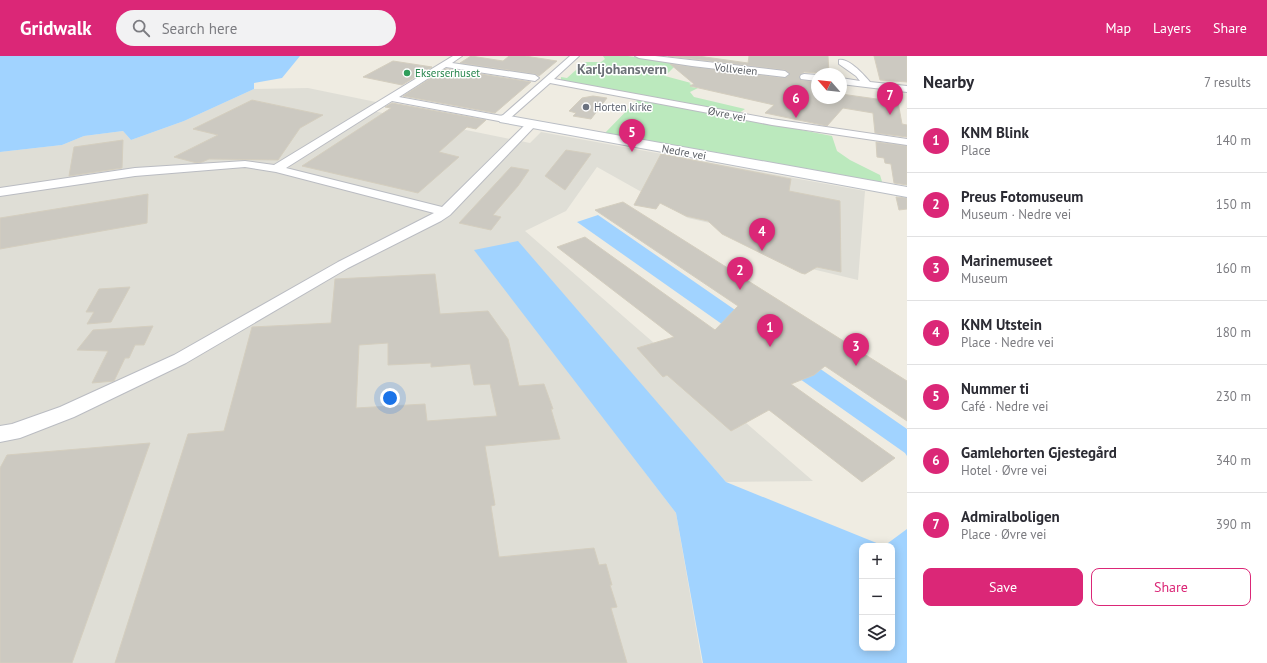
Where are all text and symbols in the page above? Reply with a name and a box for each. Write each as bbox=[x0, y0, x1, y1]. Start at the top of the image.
search box bbox=[116, 10, 396, 46]
text: Gridwalk bbox=[20, 16, 92, 40]
icon: search bbox=[130, 17, 152, 39]
text: Search here bbox=[162, 19, 237, 38]
text: Map bbox=[1105, 19, 1131, 37]
text: Layers bbox=[1153, 19, 1191, 37]
text: Share bbox=[1213, 19, 1247, 37]
district label: Karljohansvern bbox=[577, 60, 667, 78]
street label: Vollveien bbox=[713, 60, 758, 78]
place label: Ekserserhuset bbox=[415, 66, 480, 80]
marker: Ekserserhuset bbox=[402, 68, 412, 78]
north arrow bbox=[811, 68, 847, 104]
text: Nearby bbox=[923, 71, 974, 93]
text: 7 results bbox=[1204, 74, 1251, 91]
pin: 7 bbox=[877, 82, 903, 115]
pin: 6 bbox=[783, 85, 809, 118]
place label: Horten kirke bbox=[594, 100, 653, 114]
marker: Horten kirke bbox=[581, 102, 591, 112]
street label: Øvre vei bbox=[707, 103, 747, 125]
pin: 5 bbox=[619, 119, 645, 152]
text: KNM Blink bbox=[961, 123, 1029, 142]
text: 1 bbox=[932, 132, 940, 149]
text: 140 m bbox=[1216, 132, 1251, 149]
street label: Nedre vei bbox=[661, 141, 707, 163]
text: Place bbox=[961, 142, 991, 159]
text: Preus Fotomuseum bbox=[961, 187, 1083, 206]
text: 2 bbox=[932, 196, 940, 213]
text: 150 m bbox=[1216, 196, 1251, 213]
text: Museum · Nedre vei bbox=[961, 206, 1071, 223]
pin: 4 bbox=[749, 218, 775, 251]
text: Marinemuseet bbox=[961, 251, 1052, 270]
pin: 2 bbox=[727, 257, 753, 290]
text: 3 bbox=[932, 260, 940, 277]
text: 160 m bbox=[1216, 260, 1251, 277]
text: Museum bbox=[961, 270, 1008, 287]
pin: 1 bbox=[757, 314, 783, 347]
text: KNM Utstein bbox=[961, 315, 1042, 334]
text: 4 bbox=[932, 324, 940, 341]
text: 180 m bbox=[1216, 324, 1251, 341]
pin: 3 bbox=[843, 333, 869, 366]
text: Place · Nedre vei bbox=[961, 334, 1054, 351]
text: Nummer ti bbox=[961, 379, 1029, 398]
your location bbox=[380, 388, 400, 408]
text: 5 bbox=[932, 388, 940, 405]
text: 230 m bbox=[1216, 388, 1251, 405]
text: Café · Nedre vei bbox=[961, 398, 1049, 415]
text: Gamlehorten Gjestegård bbox=[961, 443, 1117, 462]
text: 6 bbox=[932, 452, 940, 469]
text: 340 m bbox=[1216, 452, 1251, 469]
text: Hotel · Øvre vei bbox=[961, 462, 1047, 479]
text: Admiralboligen bbox=[961, 507, 1060, 526]
text: 7 bbox=[932, 516, 940, 533]
text: 390 m bbox=[1216, 516, 1251, 533]
text: Place · Øvre vei bbox=[961, 526, 1047, 543]
map controls bbox=[859, 543, 895, 651]
button: + bbox=[859, 543, 895, 579]
button: Save bbox=[923, 568, 1083, 606]
button: Share bbox=[1091, 568, 1251, 606]
button: − bbox=[859, 579, 895, 615]
button: layers bbox=[859, 615, 895, 651]

